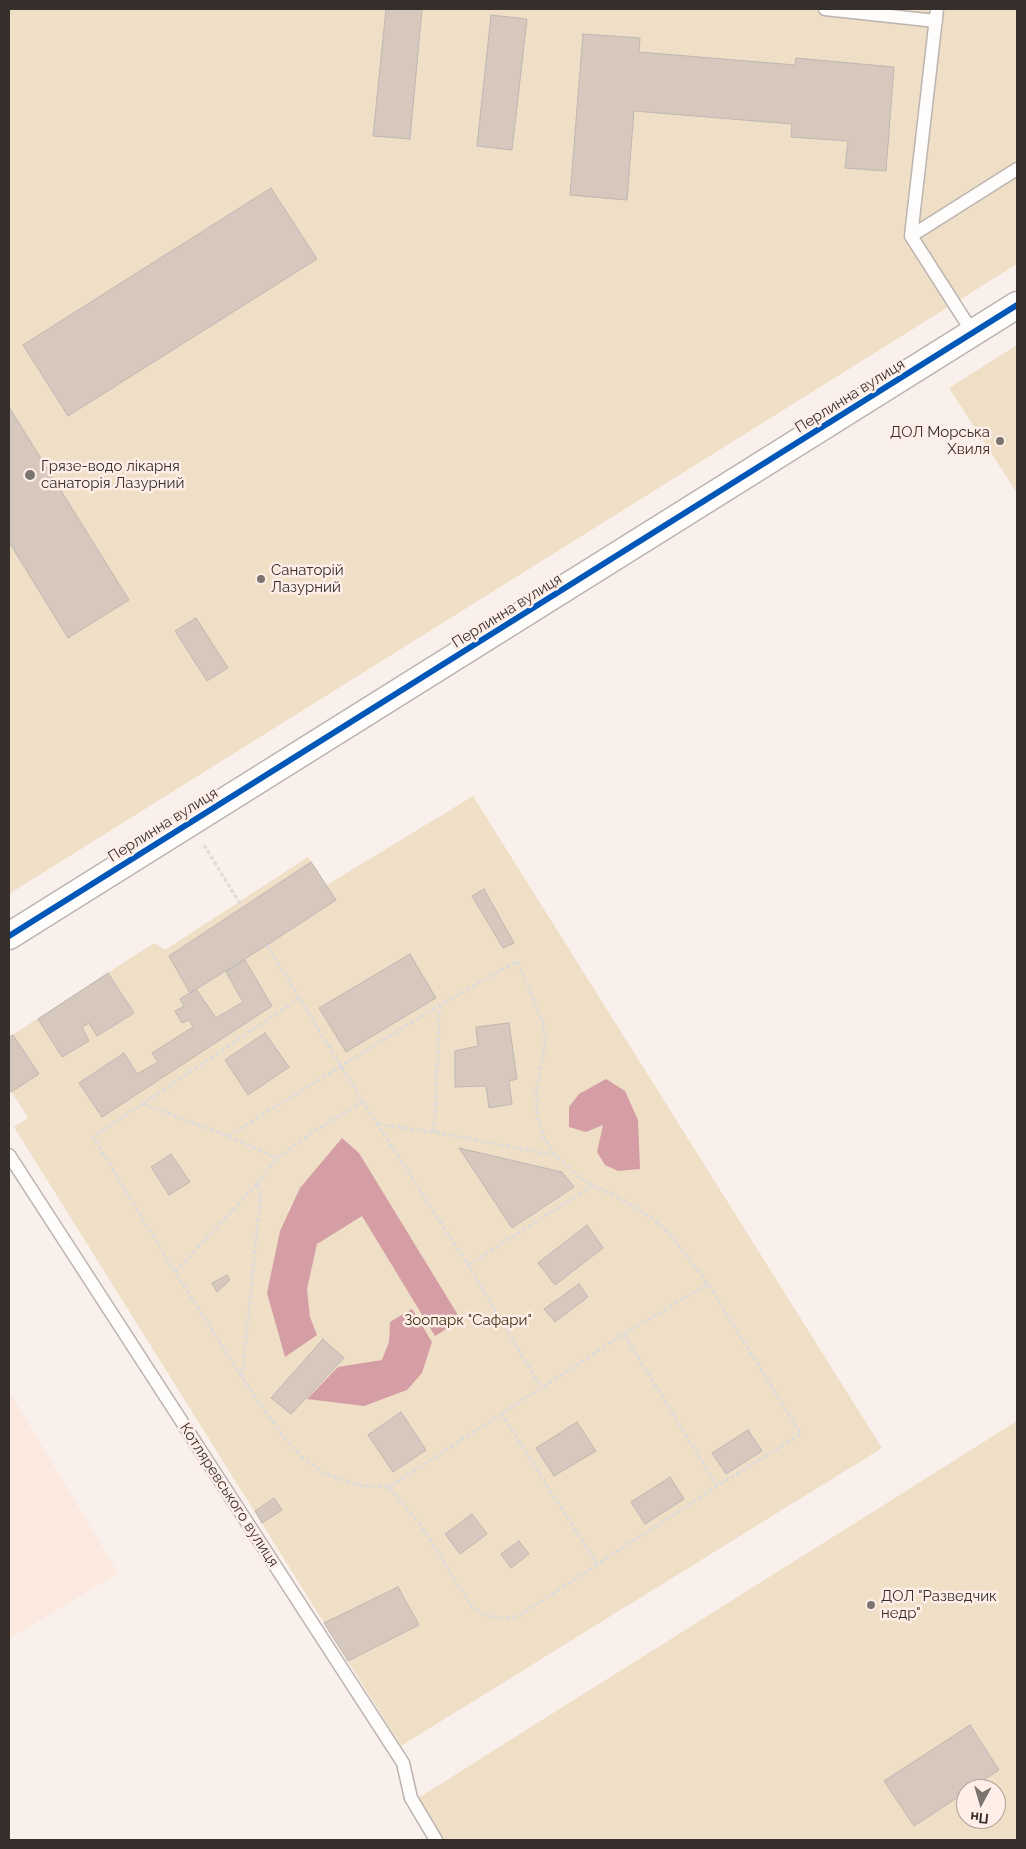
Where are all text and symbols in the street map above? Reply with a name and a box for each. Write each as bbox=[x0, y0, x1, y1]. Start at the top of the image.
street label: Перлинна вулиця bbox=[792, 355, 908, 437]
place label: ДОЛ Морська Хвиля bbox=[890, 423, 990, 458]
marker: ДОЛ Морська Хвиля bbox=[994, 435, 1006, 447]
place label: Грязе-водо лікарня санаторія Лазурний bbox=[41, 457, 184, 492]
marker: Грязе-водо лікарня санаторія Лазурний bbox=[23, 468, 37, 482]
place label: Санаторій Лазурний bbox=[271, 561, 344, 596]
street label: Перлинна вулиця bbox=[449, 570, 565, 652]
marker: Санаторій Лазурний bbox=[255, 573, 267, 585]
street label: Перлинна вулиця bbox=[105, 784, 221, 866]
park label: Зоопарк "Сафари" bbox=[404, 1311, 532, 1329]
street label: Котляревського вулиця bbox=[176, 1420, 282, 1570]
place label: ДОЛ "Разведчик недр" bbox=[881, 1587, 997, 1622]
marker: ДОЛ "Разведчик недр" bbox=[865, 1599, 877, 1611]
north arrow bbox=[956, 1779, 1006, 1829]
text: Пн bbox=[969, 1809, 990, 1827]

